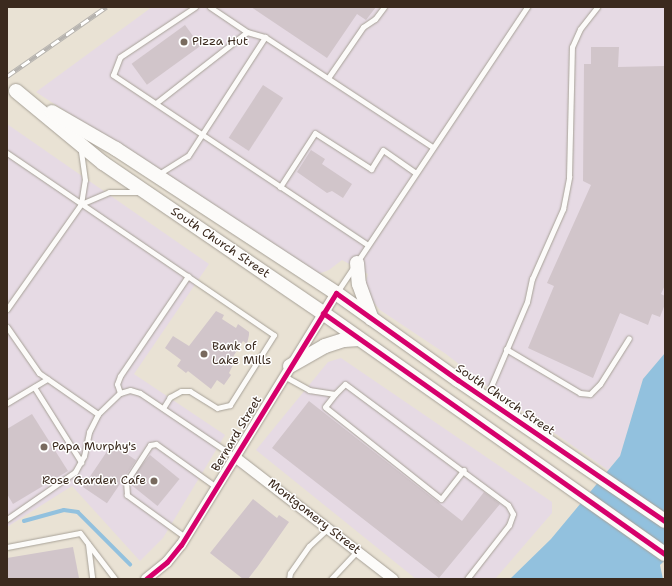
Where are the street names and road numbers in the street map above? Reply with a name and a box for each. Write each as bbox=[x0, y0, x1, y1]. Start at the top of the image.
street label: South Church Street bbox=[168, 205, 272, 281]
street label: South Church Street bbox=[453, 362, 557, 438]
street label: Bernard Street bbox=[209, 394, 265, 474]
street label: Montgomery Street bbox=[265, 476, 363, 558]

